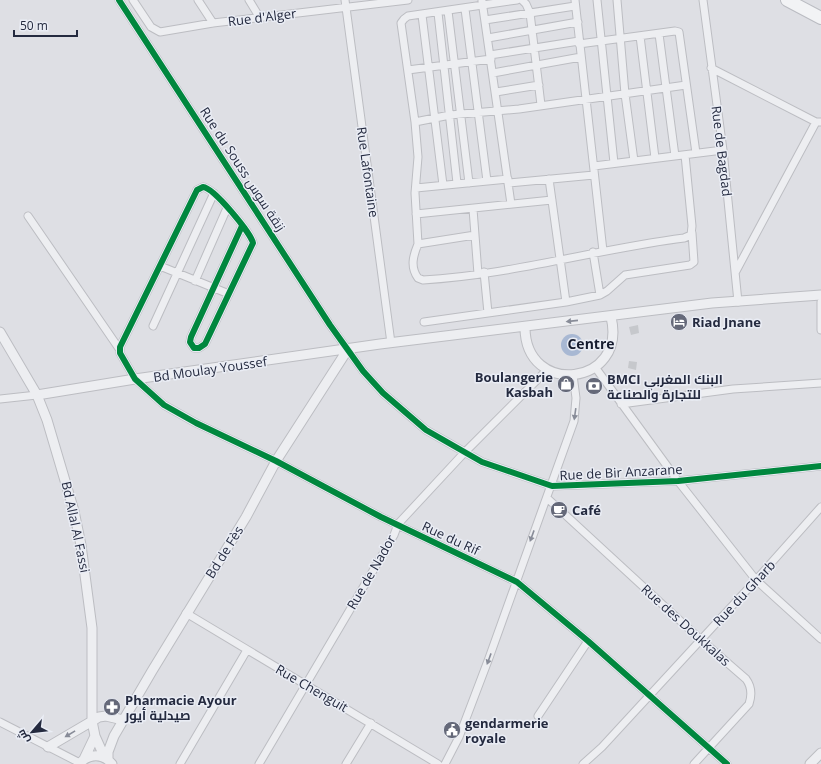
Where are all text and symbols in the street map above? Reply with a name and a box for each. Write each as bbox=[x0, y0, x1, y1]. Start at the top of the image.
street label: Rue d'Alger bbox=[227, 4, 298, 30]
scale bar bbox=[14, 12, 77, 38]
text: 50 m bbox=[20, 17, 48, 34]
street label: Rue du Souss زنقة سوس bbox=[196, 103, 290, 235]
street label: Rue de Bagdad bbox=[708, 105, 736, 197]
street label: Rue Lafontaine bbox=[353, 126, 383, 218]
hotel icon: Riad Jnane bbox=[669, 312, 689, 332]
place label: Riad Jnane bbox=[692, 313, 761, 331]
one-way arrow bbox=[566, 318, 578, 324]
district label: Centre bbox=[567, 334, 615, 353]
street label: Bd Moulay Youssef bbox=[152, 352, 269, 386]
place label: Boulangerie Kasbah bbox=[475, 368, 553, 401]
place label: BMCI البنك المغربي للتجارة والصناعة bbox=[607, 370, 723, 403]
shop icon: Boulangerie Kasbah bbox=[556, 374, 576, 394]
bank icon: BMCI البنك المغربي للتجارة والصناعة bbox=[584, 376, 604, 396]
one-way arrow bbox=[572, 408, 578, 420]
street label: Rue de Bir Anzarane bbox=[559, 460, 683, 484]
street label: Bd Allal Al Fassi bbox=[58, 480, 94, 574]
cafe icon: Café bbox=[549, 500, 569, 520]
place label: Café bbox=[572, 501, 601, 519]
street label: Rue du Rif bbox=[419, 517, 483, 559]
street label: Bd de Fès bbox=[201, 522, 247, 582]
street label: Rue de Nador bbox=[342, 531, 400, 613]
one-way arrow bbox=[529, 531, 535, 543]
street label: Rue du Gharb bbox=[709, 556, 779, 630]
street label: Rue des Doukkalas bbox=[638, 580, 734, 670]
one-way arrow bbox=[485, 653, 491, 665]
street label: Rue Chenguit bbox=[272, 660, 352, 716]
place label: Pharmacie Ayour صيدلية أيور bbox=[124, 691, 237, 724]
pharmacy icon: Pharmacie Ayour صيدلية أيور bbox=[102, 697, 122, 717]
north arrow bbox=[12, 712, 52, 752]
place label: gendarmerie royale bbox=[465, 714, 549, 747]
public building icon: gendarmerie royale bbox=[442, 720, 462, 740]
text: ش bbox=[13, 727, 33, 747]
one-way arrow bbox=[64, 730, 76, 737]

